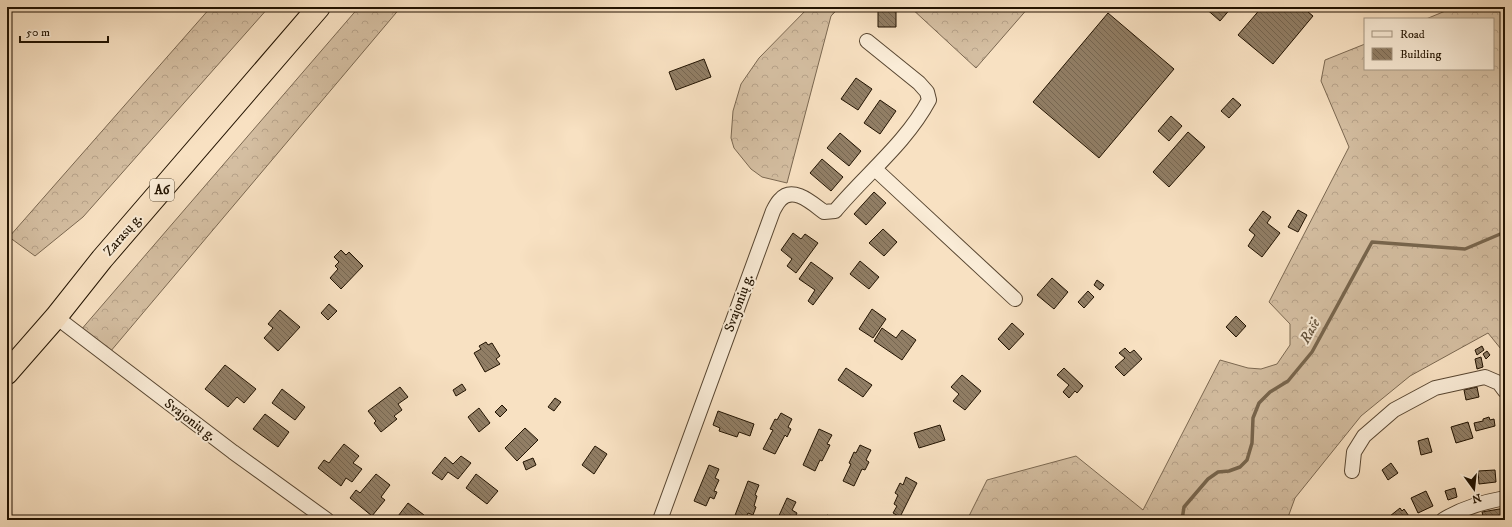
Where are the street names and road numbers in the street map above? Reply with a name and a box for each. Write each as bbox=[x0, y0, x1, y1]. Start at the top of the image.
road number: A6 bbox=[150, 179, 174, 201]
street label: Zarasų g. bbox=[100, 210, 146, 260]
street label: Svajonių g. bbox=[720, 272, 758, 334]
street label: Svajonių g. bbox=[161, 395, 219, 445]

